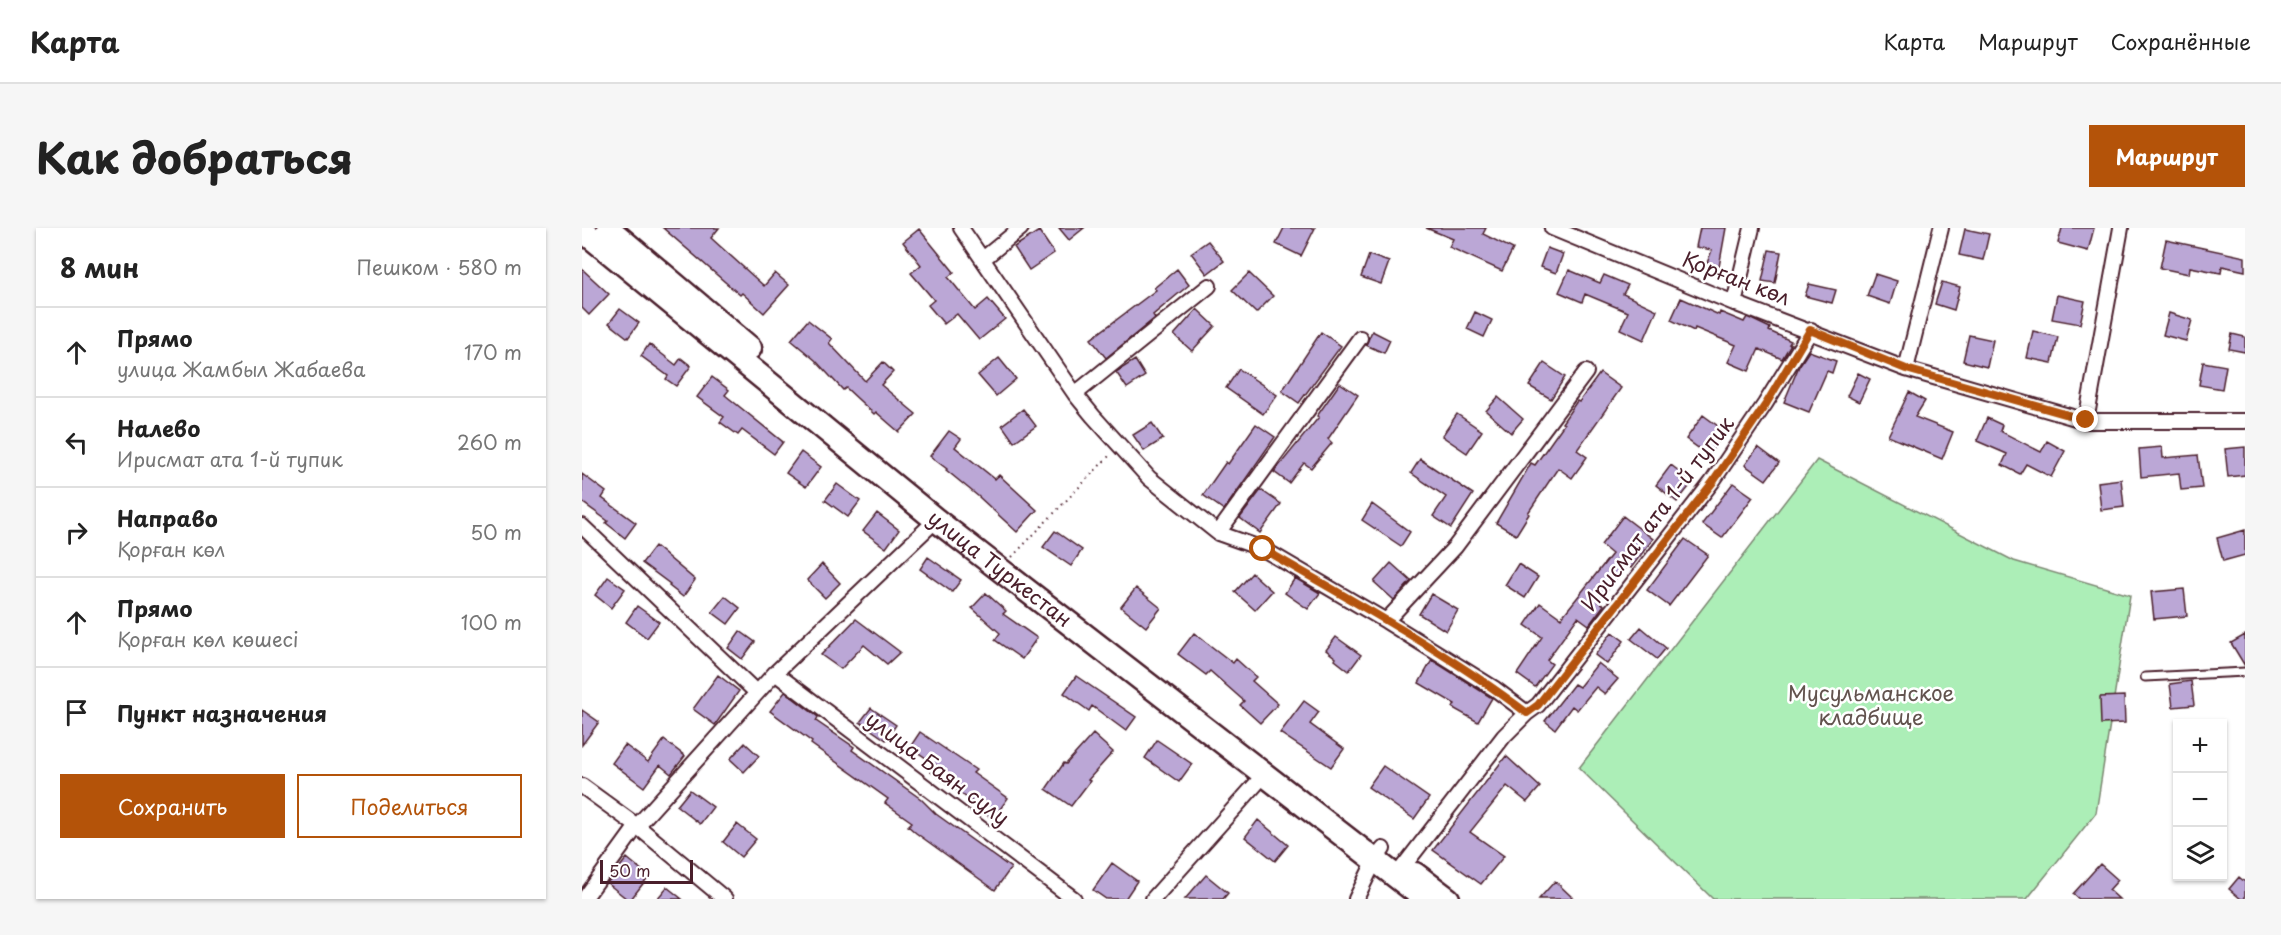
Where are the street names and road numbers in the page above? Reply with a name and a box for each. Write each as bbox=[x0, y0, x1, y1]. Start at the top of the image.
street label: Қорған көл bbox=[1678, 242, 1796, 312]
street label: Ирисмат ата 1-й тупик bbox=[1572, 408, 1741, 617]
street label: улица Туркестан bbox=[922, 502, 1080, 634]
street label: улица Баян сулу bbox=[859, 703, 1017, 832]

